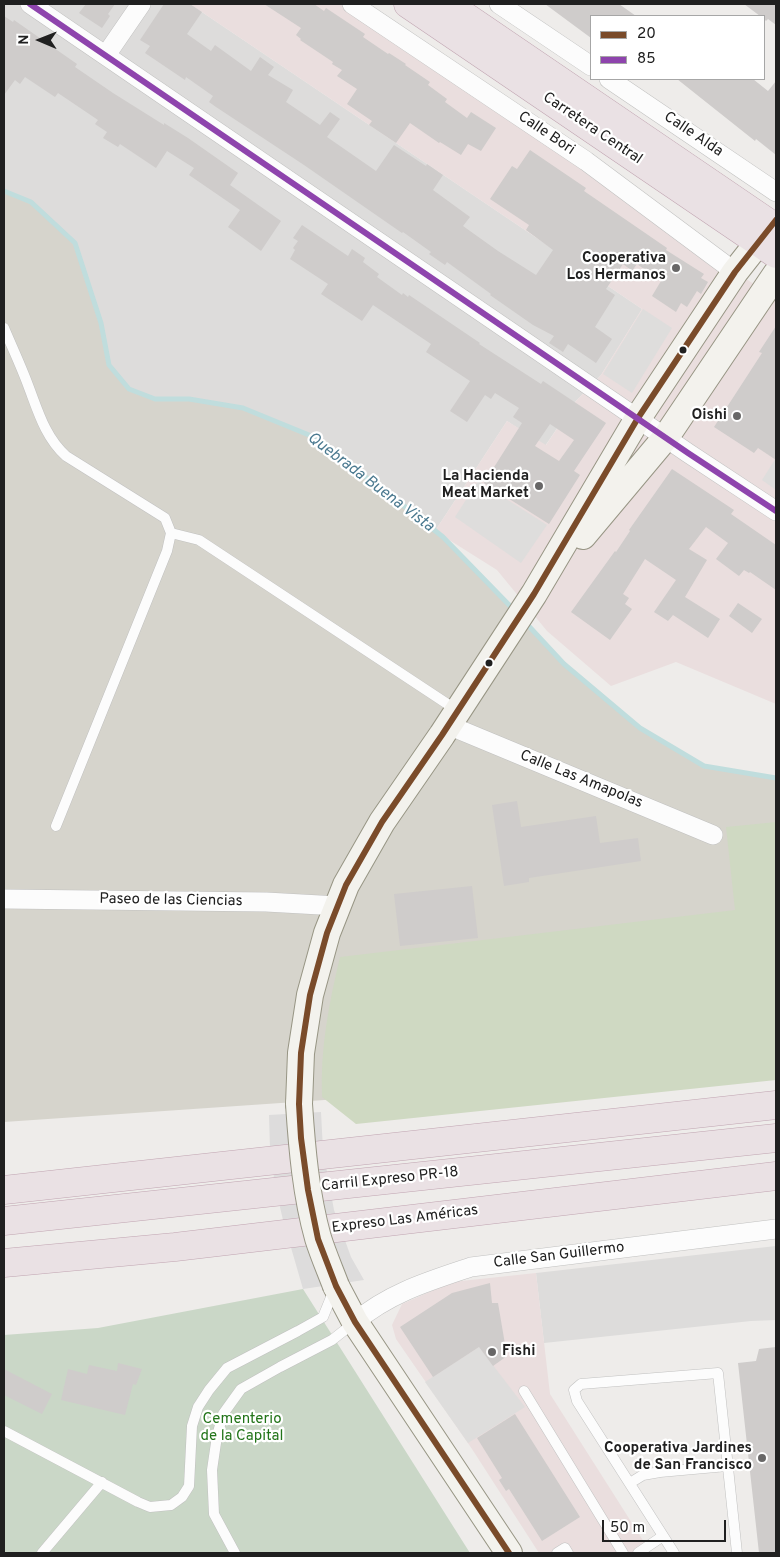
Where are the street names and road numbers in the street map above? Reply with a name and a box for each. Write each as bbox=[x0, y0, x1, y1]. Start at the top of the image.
street label: Carretera Central bbox=[539, 89, 645, 169]
street label: Calle Bori bbox=[514, 108, 578, 160]
street label: Calle Alda bbox=[660, 109, 726, 161]
street label: Calle Las Amapolas bbox=[517, 747, 645, 813]
street label: Paseo de las Ciencias bbox=[99, 891, 243, 911]
street label: Carril Expreso PR-18 bbox=[320, 1164, 460, 1196]
street label: Expreso Las Américas bbox=[331, 1202, 479, 1238]
street label: Calle San Guillermo bbox=[492, 1239, 626, 1273]

